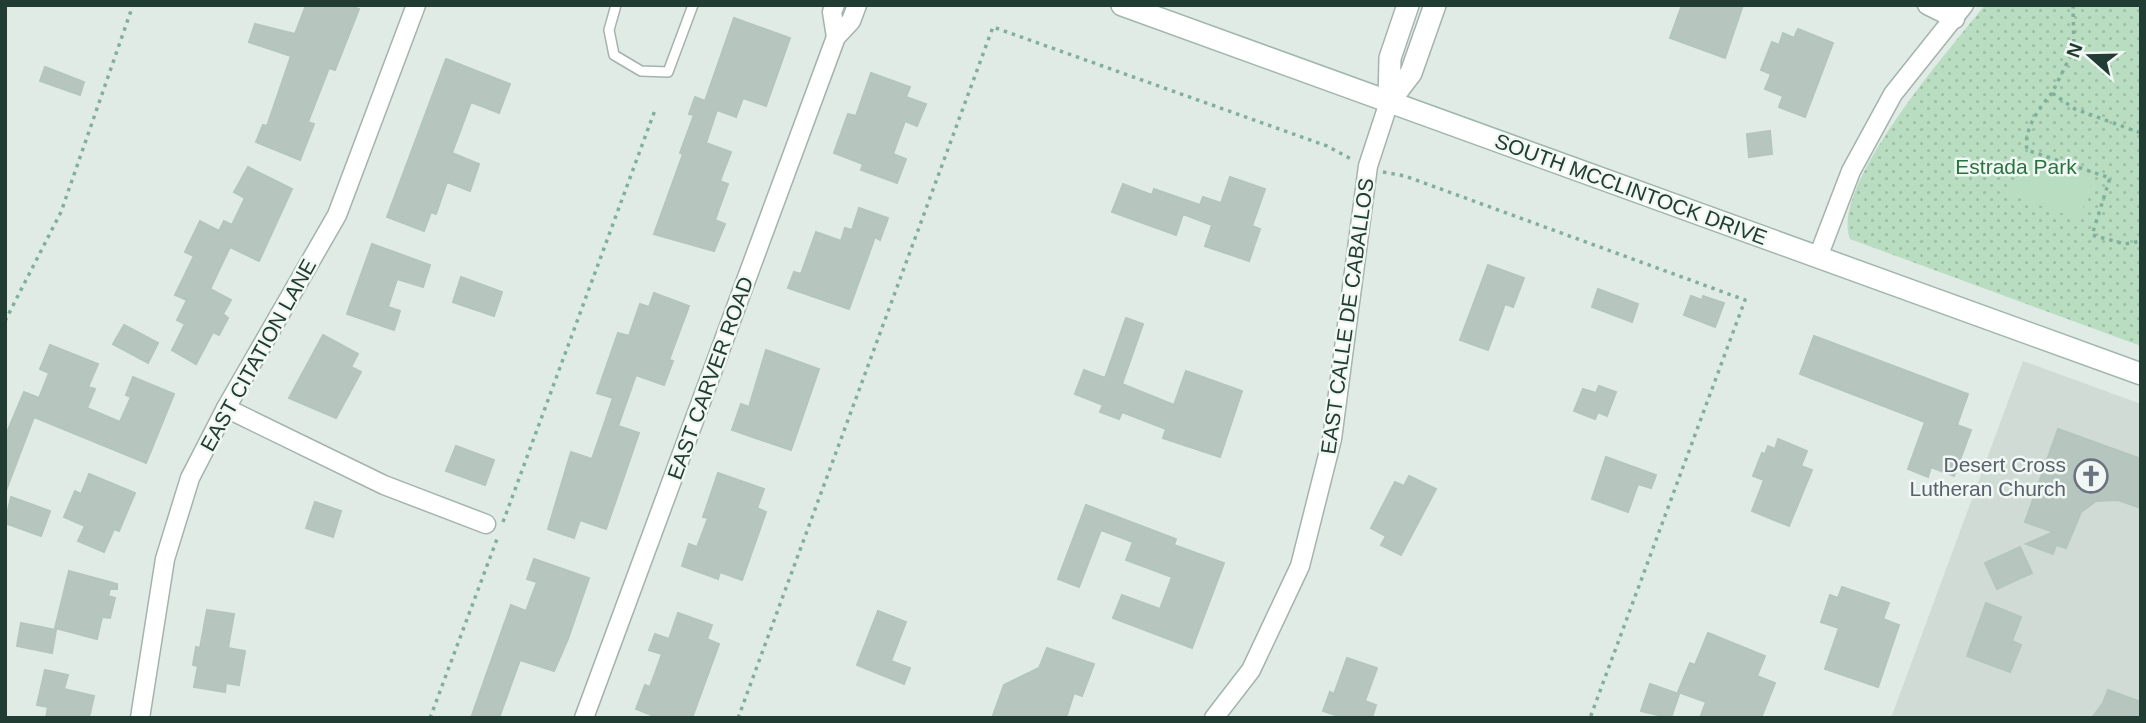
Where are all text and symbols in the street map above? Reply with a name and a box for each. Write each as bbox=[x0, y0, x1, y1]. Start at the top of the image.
north arrow bbox=[2055, 21, 2125, 91]
text: N bbox=[2062, 40, 2087, 60]
street label: SOUTH MCCLINTOCK DRIVE bbox=[1492, 129, 1770, 249]
park label: Estrada Park bbox=[1955, 155, 2077, 178]
street label: EAST CALLE DE CABALLOS bbox=[1316, 176, 1378, 456]
street label: EAST CITATION LANE bbox=[196, 255, 320, 455]
street label: EAST CARVER ROAD bbox=[663, 274, 757, 482]
place label: Desert Cross Lutheran Church bbox=[1910, 453, 2066, 500]
church icon: Desert Cross Lutheran Church bbox=[2072, 457, 2110, 495]

